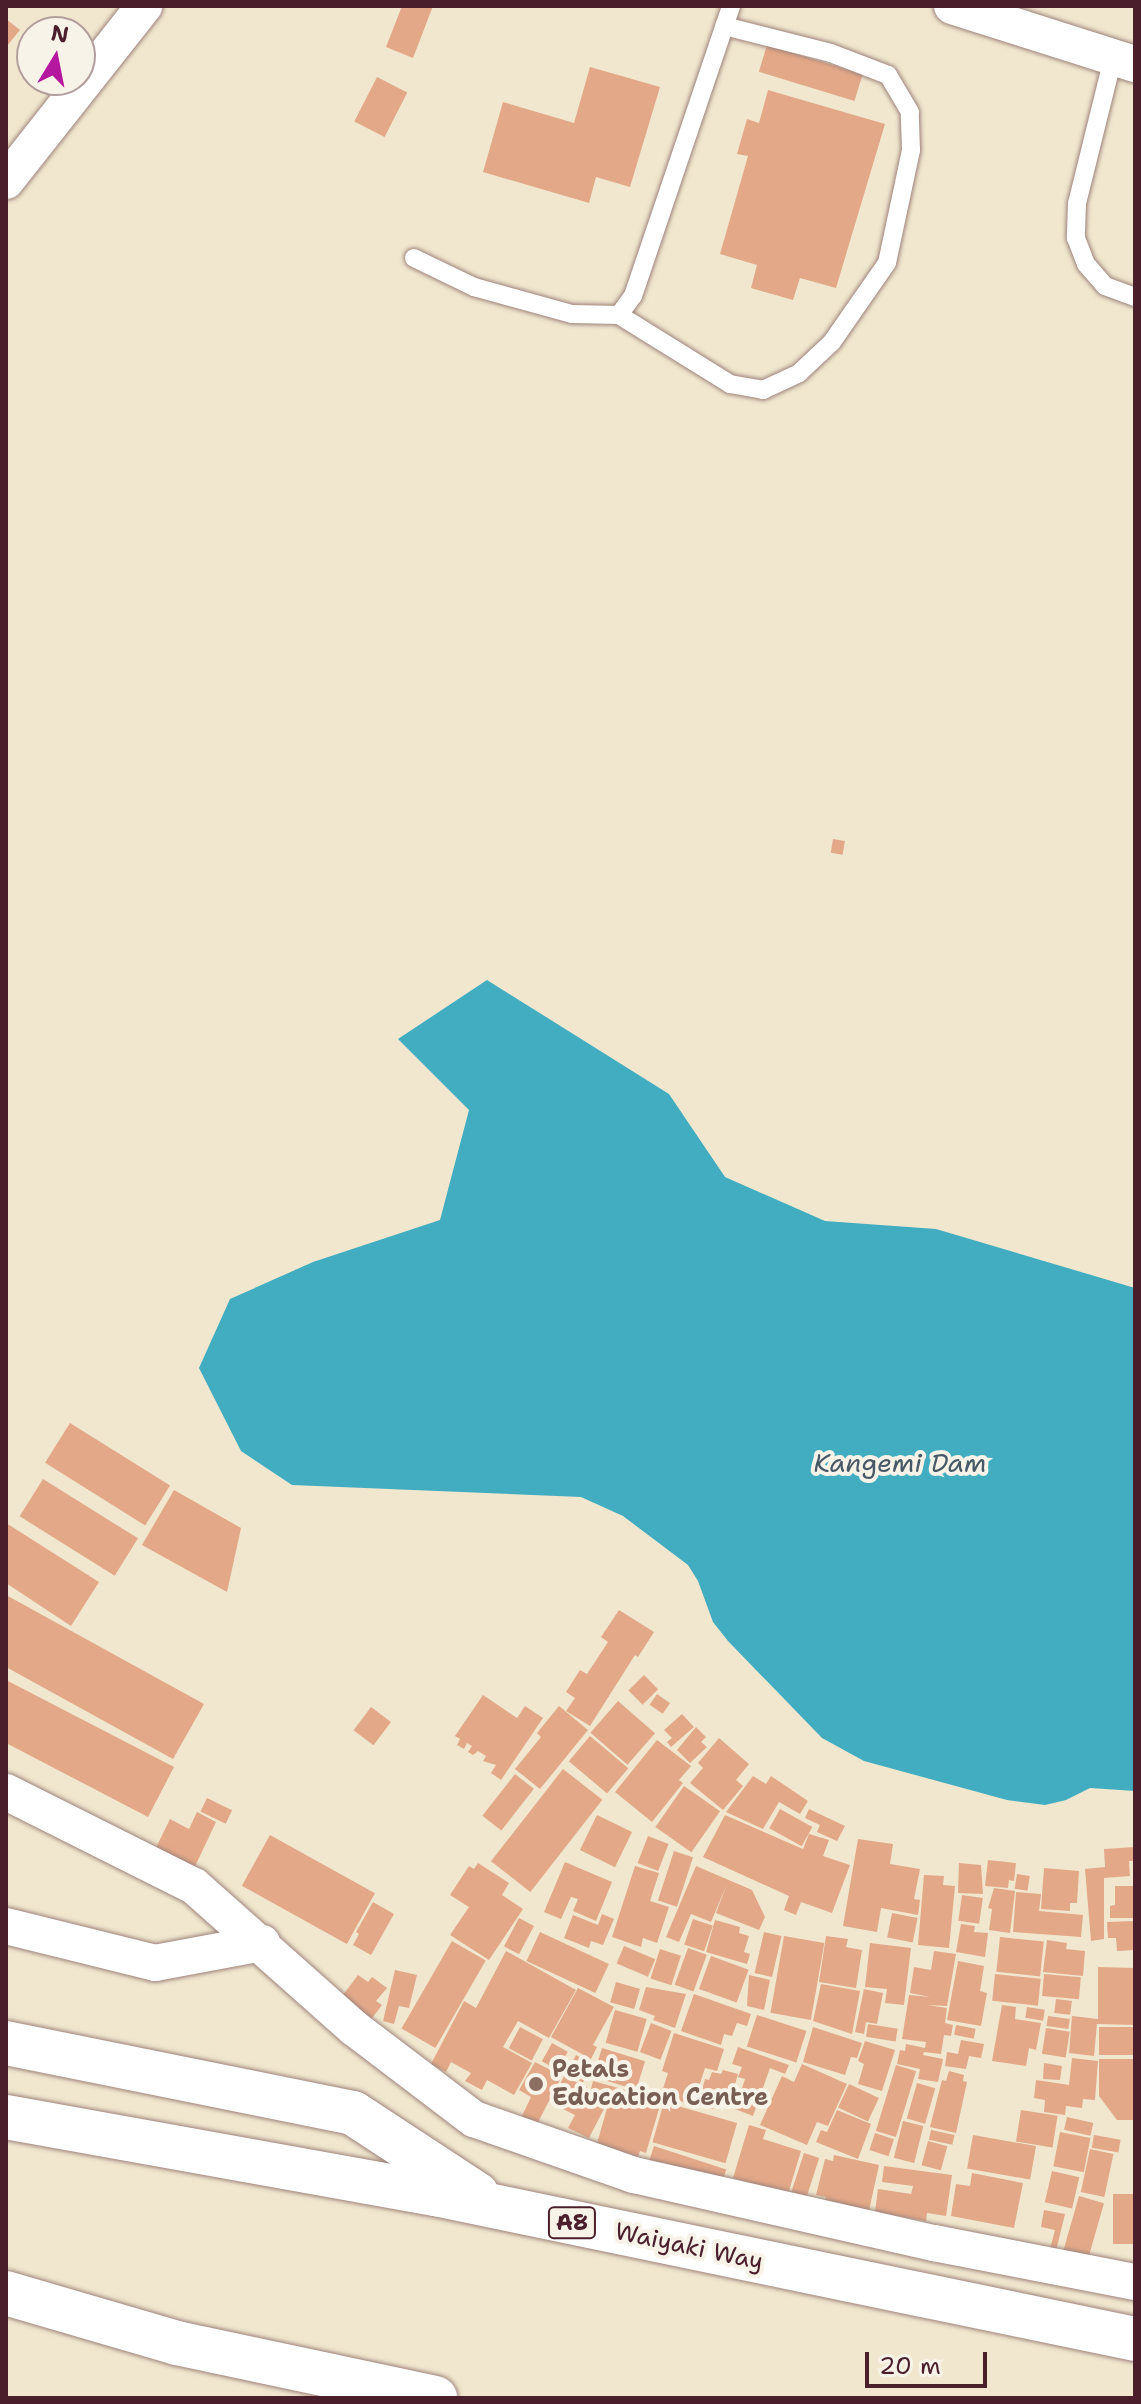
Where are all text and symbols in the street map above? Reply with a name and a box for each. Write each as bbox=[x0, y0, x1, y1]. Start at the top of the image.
north arrow bbox=[16, 16, 96, 96]
text: N bbox=[49, 18, 71, 50]
water label: Kangemi Dam bbox=[813, 1447, 987, 1479]
place label: Petals Education Centre bbox=[552, 2056, 768, 2112]
marker: Petals Education Centre bbox=[527, 2075, 545, 2093]
road number: A8 bbox=[546, 2205, 598, 2241]
street label: Waiyaki Way bbox=[612, 2217, 766, 2277]
scale bar bbox=[869, 2336, 991, 2386]
text: 20 m bbox=[879, 2350, 941, 2382]

